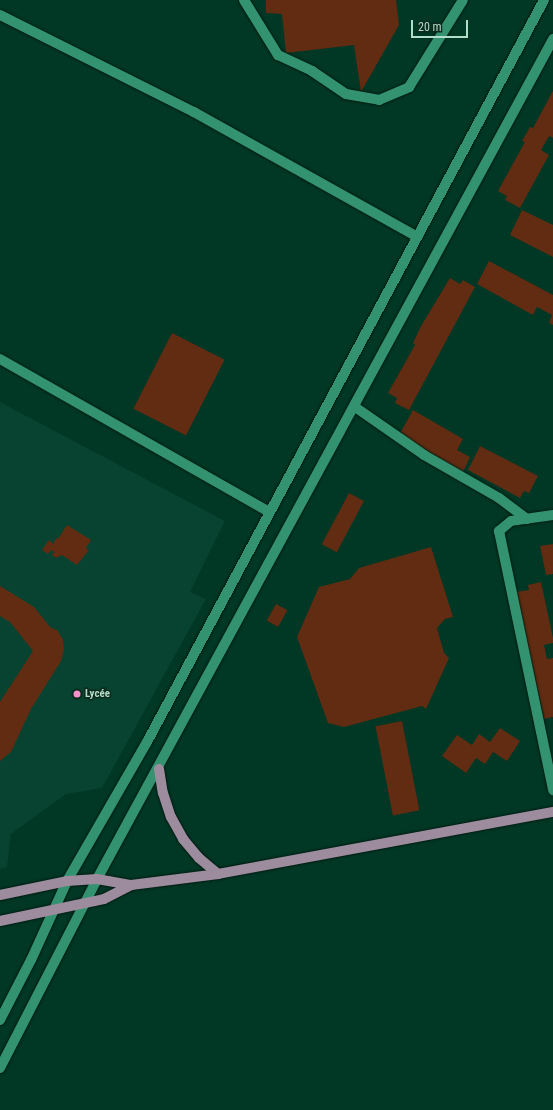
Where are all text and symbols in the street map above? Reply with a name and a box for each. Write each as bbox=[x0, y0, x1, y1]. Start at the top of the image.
scale bar bbox=[413, 12, 470, 38]
text: 20 m bbox=[418, 20, 442, 34]
place label: Lycée bbox=[85, 687, 110, 701]
marker: Lycée bbox=[72, 689, 82, 699]

